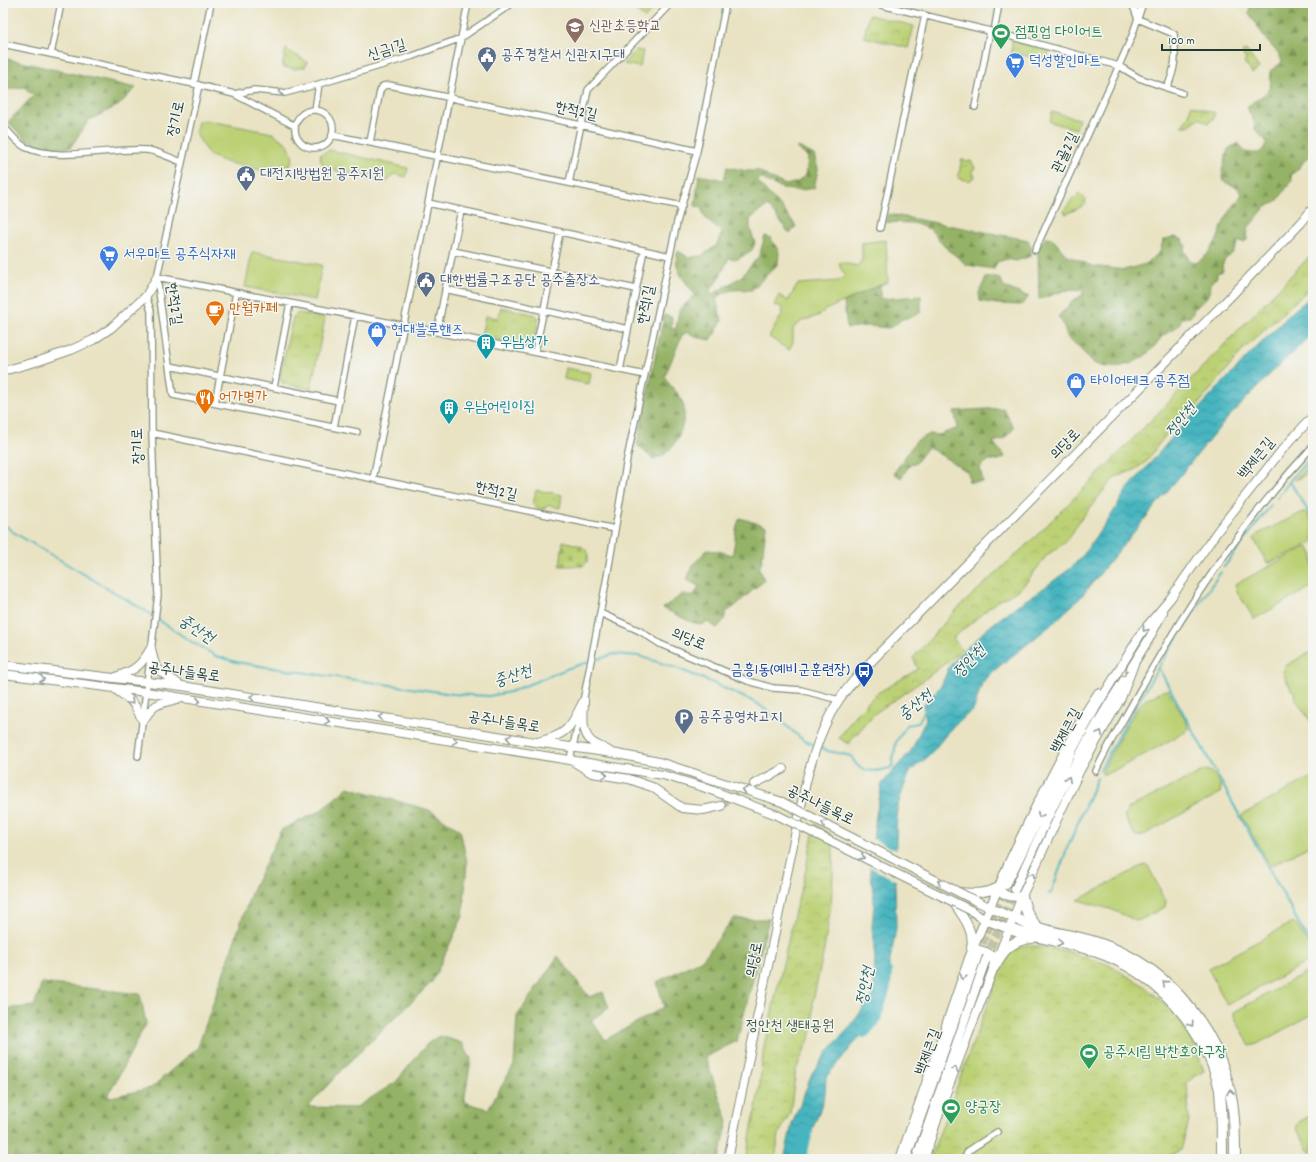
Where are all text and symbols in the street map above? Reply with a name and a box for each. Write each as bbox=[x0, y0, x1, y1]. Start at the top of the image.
school or university icon: 신관초등학교 bbox=[564, 16, 586, 44]
place label: 신관초등학교 bbox=[589, 16, 661, 38]
sports icon: 점핑업 다이어트 bbox=[990, 22, 1012, 50]
place label: 점핑업 다이어트 bbox=[1015, 22, 1103, 44]
scale bar bbox=[1162, 26, 1260, 52]
text: 100 m bbox=[1168, 33, 1195, 50]
street label: 신금1길 bbox=[365, 35, 409, 67]
public building icon: 공주경찰서 신관지구대 bbox=[476, 45, 498, 73]
place label: 공주경찰서 신관지구대 bbox=[501, 45, 625, 67]
supermarket icon: 덕성할인마트 bbox=[1004, 51, 1026, 79]
place label: 덕성할인마트 bbox=[1029, 51, 1101, 73]
one-way arrow bbox=[278, 88, 284, 96]
street label: 한적2길 bbox=[553, 97, 599, 127]
street label: 장기로 bbox=[162, 99, 192, 139]
street label: 관골2길 bbox=[1047, 129, 1085, 177]
public building icon: 대전지방법원 공주지원 bbox=[235, 164, 257, 192]
place label: 대전지방법원 공주지원 bbox=[260, 164, 384, 186]
supermarket icon: 서우마트 공주식자재 bbox=[98, 244, 120, 272]
place label: 서우마트 공주식자재 bbox=[123, 244, 235, 266]
public building icon: 대한법률구조공단 공주출장소 bbox=[415, 270, 437, 298]
place label: 대한법률구조공단 공주출장소 bbox=[440, 270, 600, 292]
street label: 한적2길 bbox=[159, 281, 187, 327]
street label: 한적1길 bbox=[632, 284, 662, 326]
cafe icon: 만월카페 bbox=[204, 299, 226, 327]
place label: 만월카페 bbox=[229, 299, 277, 321]
shop icon: 현대블루핸즈 bbox=[366, 320, 388, 348]
place label: 현대블루핸즈 bbox=[391, 320, 463, 342]
building icon: 우남상가 bbox=[475, 332, 497, 360]
place label: 우남상가 bbox=[500, 332, 548, 354]
shop icon: 타이어테크 공주점 bbox=[1065, 371, 1087, 399]
place label: 타이어테크 공주점 bbox=[1090, 371, 1190, 393]
restaurant icon: 어가명가 bbox=[194, 387, 216, 415]
place label: 어가명가 bbox=[219, 387, 267, 409]
building icon: 우남어린이집 bbox=[438, 397, 460, 425]
place label: 우남어린이집 bbox=[463, 397, 535, 419]
water label: 정안천 bbox=[1161, 397, 1204, 443]
street label: 의당로 bbox=[1046, 424, 1086, 466]
street label: 장기로 bbox=[127, 428, 151, 464]
street label: 백제큰길 bbox=[1233, 433, 1281, 485]
street label: 한적2길 bbox=[473, 477, 519, 507]
water label: 중산천 bbox=[174, 610, 220, 651]
street label: 의당로 bbox=[667, 623, 709, 657]
one-way arrow bbox=[1142, 625, 1149, 632]
water label: 정안천 bbox=[948, 639, 993, 684]
street label: 공주나들목로 bbox=[147, 657, 221, 689]
water label: 중산천 bbox=[491, 659, 537, 694]
place label: 금흥1동(예비군훈련장) bbox=[731, 660, 850, 682]
bus stop icon: 금흥1동(예비군훈련장) bbox=[853, 660, 875, 688]
one-way arrow bbox=[39, 674, 45, 683]
water label: 중산천 bbox=[894, 684, 940, 727]
one-way arrow bbox=[249, 693, 256, 702]
one-way arrow bbox=[195, 696, 201, 705]
one-way arrow bbox=[126, 697, 134, 705]
street label: 백제큰길 bbox=[1046, 705, 1088, 757]
street label: 공주나들목로 bbox=[467, 706, 541, 740]
parking icon: 공주공영차고지 bbox=[673, 707, 695, 735]
place label: 공주공영차고지 bbox=[698, 707, 783, 729]
one-way arrow bbox=[378, 713, 384, 722]
one-way arrow bbox=[323, 716, 330, 725]
one-way arrow bbox=[1096, 730, 1103, 737]
one-way arrow bbox=[506, 734, 512, 743]
one-way arrow bbox=[452, 736, 458, 745]
one-way arrow bbox=[602, 770, 608, 779]
one-way arrow bbox=[1064, 775, 1071, 783]
street label: 공주나들목로 bbox=[783, 780, 857, 832]
one-way arrow bbox=[741, 786, 748, 795]
one-way arrow bbox=[1037, 811, 1045, 819]
one-way arrow bbox=[821, 821, 828, 828]
one-way arrow bbox=[857, 852, 865, 860]
one-way arrow bbox=[1027, 872, 1035, 879]
one-way arrow bbox=[937, 879, 944, 887]
one-way arrow bbox=[1057, 938, 1063, 946]
street label: 의당로 bbox=[740, 940, 770, 980]
water label: 정안천 bbox=[851, 963, 881, 1007]
one-way arrow bbox=[959, 973, 967, 980]
one-way arrow bbox=[1162, 980, 1170, 987]
park label: 정안천 생태공원 bbox=[746, 1016, 834, 1038]
one-way arrow bbox=[1186, 1020, 1194, 1027]
street label: 백제큰길 bbox=[910, 1026, 948, 1078]
sports icon: 공주시립 박찬호야구장 bbox=[1078, 1042, 1100, 1070]
place label: 공주시립 박찬호야구장 bbox=[1103, 1042, 1227, 1064]
one-way arrow bbox=[951, 1066, 959, 1073]
one-way arrow bbox=[1226, 1089, 1234, 1096]
sports icon: 양궁장 bbox=[940, 1097, 962, 1125]
place label: 양궁장 bbox=[965, 1097, 1001, 1119]

